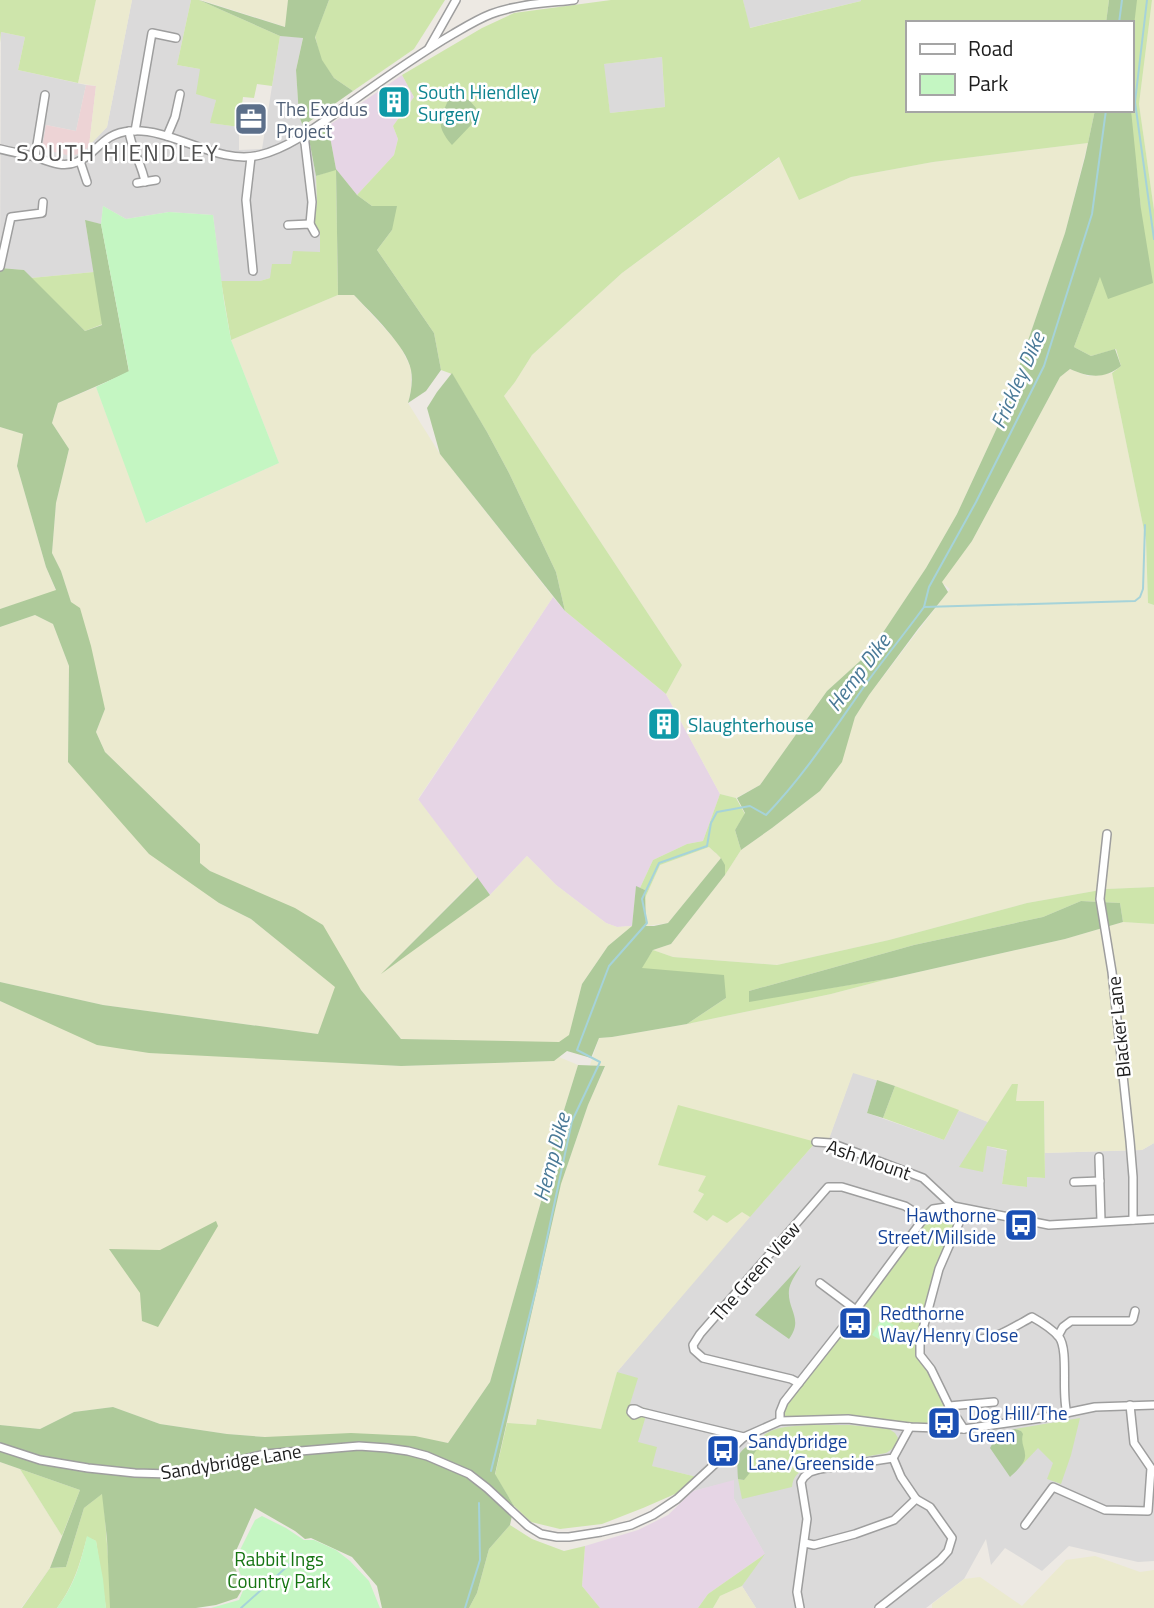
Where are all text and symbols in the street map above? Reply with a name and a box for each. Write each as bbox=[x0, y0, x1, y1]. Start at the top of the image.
legend bbox=[906, 21, 1133, 112]
text: Road bbox=[968, 32, 1013, 64]
text: Park bbox=[968, 67, 1008, 99]
place label: South Hiendley Surgery bbox=[418, 77, 539, 128]
building icon: South Hiendley Surgery bbox=[375, 83, 413, 121]
place label: The Exodus Project bbox=[276, 94, 368, 145]
office icon: The Exodus Project bbox=[232, 100, 270, 138]
district label: SOUTH HIENDLEY bbox=[16, 135, 220, 170]
water label: Frickley Dike bbox=[981, 325, 1053, 433]
water label: Hemp Dike bbox=[818, 625, 899, 718]
building icon: Slaughterhouse bbox=[645, 705, 683, 743]
place label: Slaughterhouse bbox=[688, 710, 814, 739]
street label: Blacker Lane bbox=[1098, 975, 1138, 1079]
water label: Hemp Dike bbox=[524, 1108, 578, 1205]
street label: Ash Mount bbox=[823, 1131, 915, 1187]
place label: Hawthorne Street/Millside bbox=[878, 1200, 996, 1251]
bus stop icon: Hawthorne Street/Millside bbox=[1002, 1206, 1040, 1244]
street label: The Green View bbox=[703, 1214, 807, 1328]
place label: Redthorne Way/Henry Close bbox=[880, 1298, 1018, 1349]
bus stop icon: Redthorne Way/Henry Close bbox=[836, 1304, 874, 1342]
place label: Dog Hill/The Green bbox=[968, 1398, 1068, 1449]
bus stop icon: Dog Hill/The Green bbox=[925, 1404, 963, 1442]
place label: Sandybridge Lane/Greenside bbox=[748, 1426, 874, 1477]
bus stop icon: Sandybridge Lane/Greenside bbox=[704, 1432, 742, 1470]
street label: Sandybridge Lane bbox=[159, 1436, 303, 1486]
park label: Rabbit Ings Country Park bbox=[227, 1544, 331, 1595]

